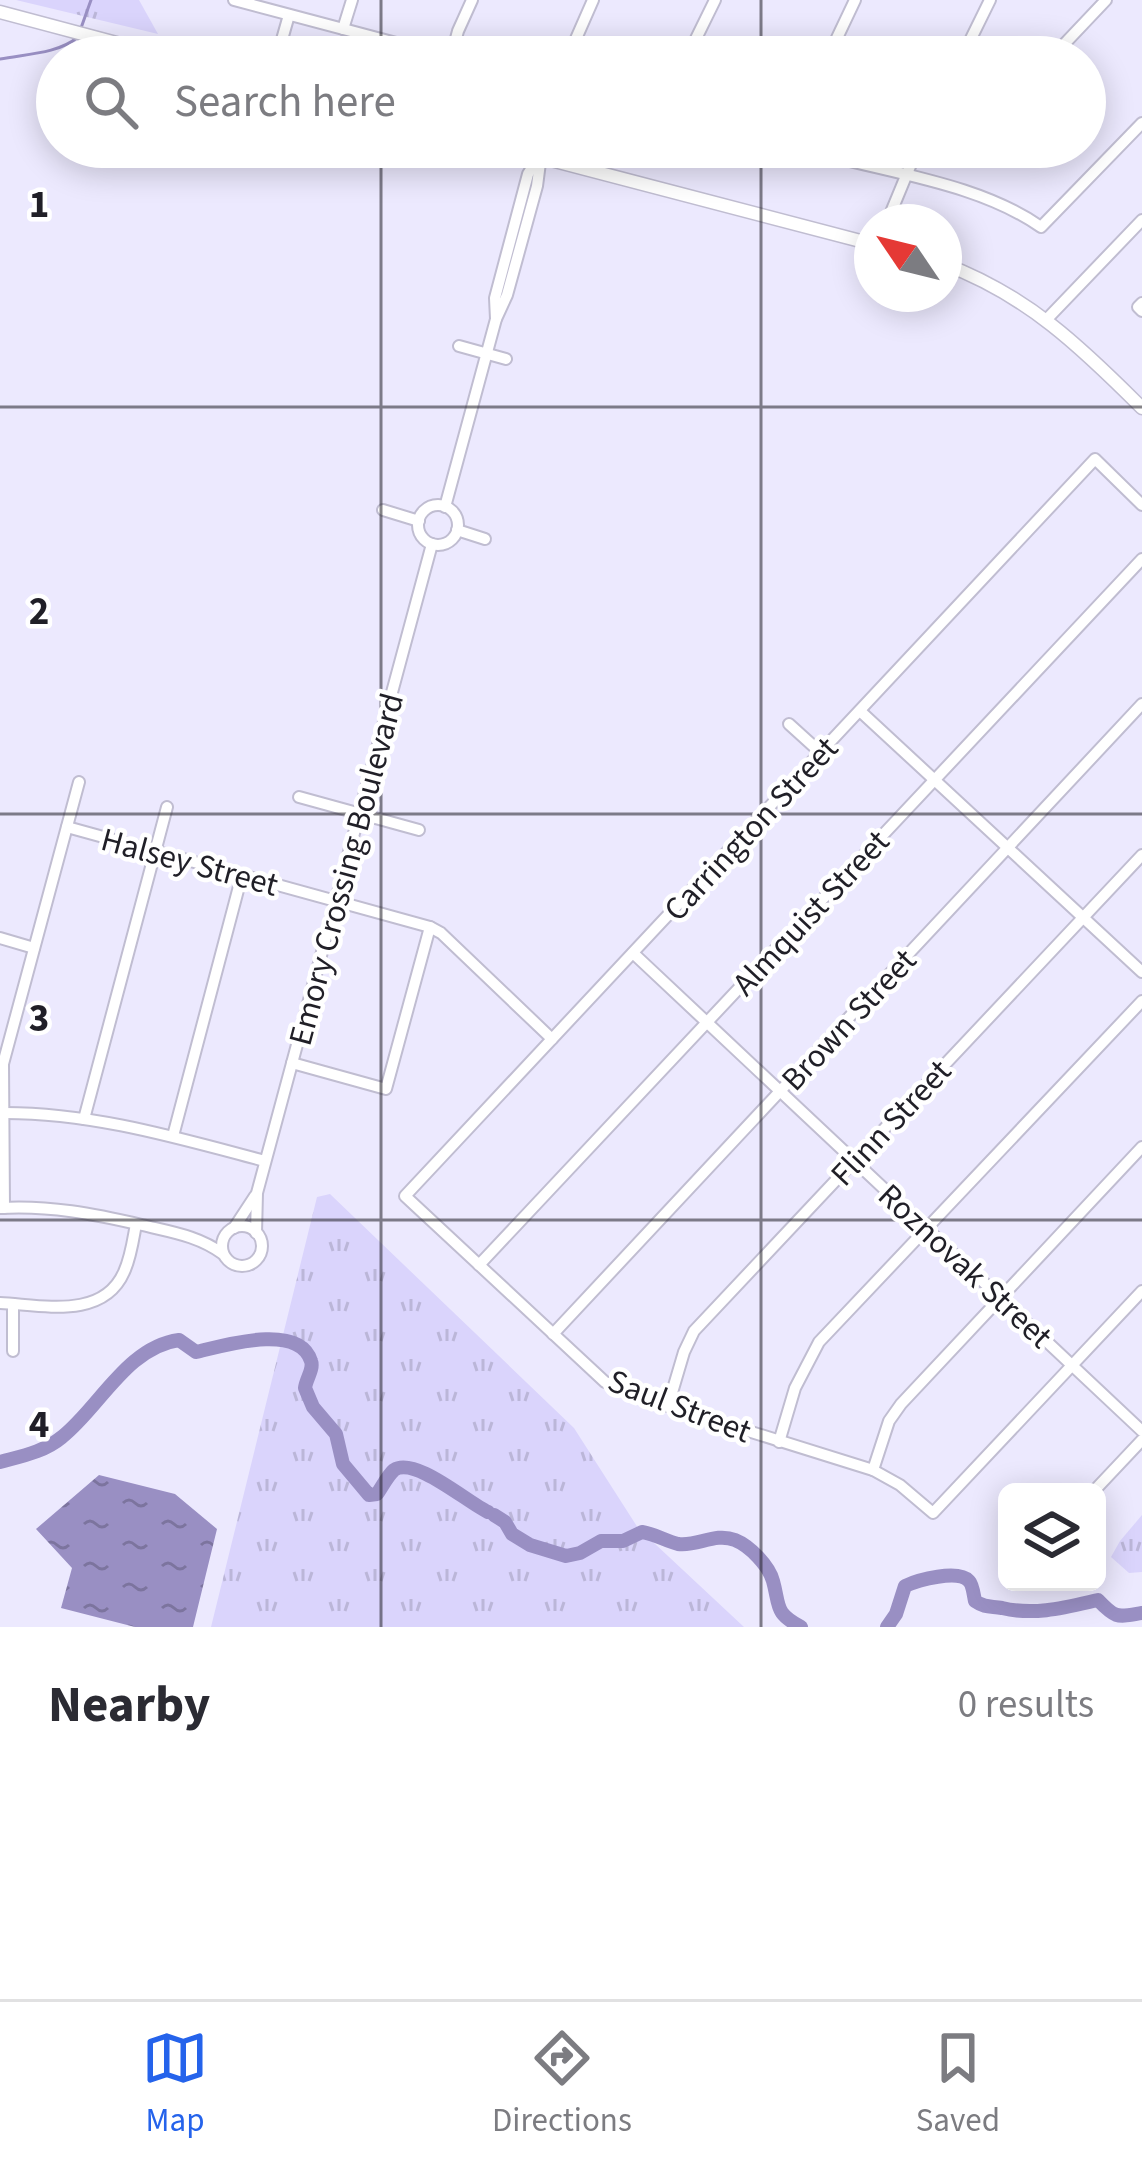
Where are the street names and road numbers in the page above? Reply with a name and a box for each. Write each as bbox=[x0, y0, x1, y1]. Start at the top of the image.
street label: Emory Crossing Boulevard bbox=[277, 688, 416, 1051]
street label: Carrington Street bbox=[653, 726, 849, 932]
street label: Halsey Street bbox=[96, 816, 283, 909]
street label: Almquist Street bbox=[722, 820, 900, 1006]
street label: Brown Street bbox=[771, 938, 927, 1102]
street label: Flinn Street bbox=[820, 1049, 962, 1197]
street label: Roznovak Street bbox=[867, 1173, 1063, 1359]
street label: Saul Street bbox=[601, 1358, 758, 1455]

